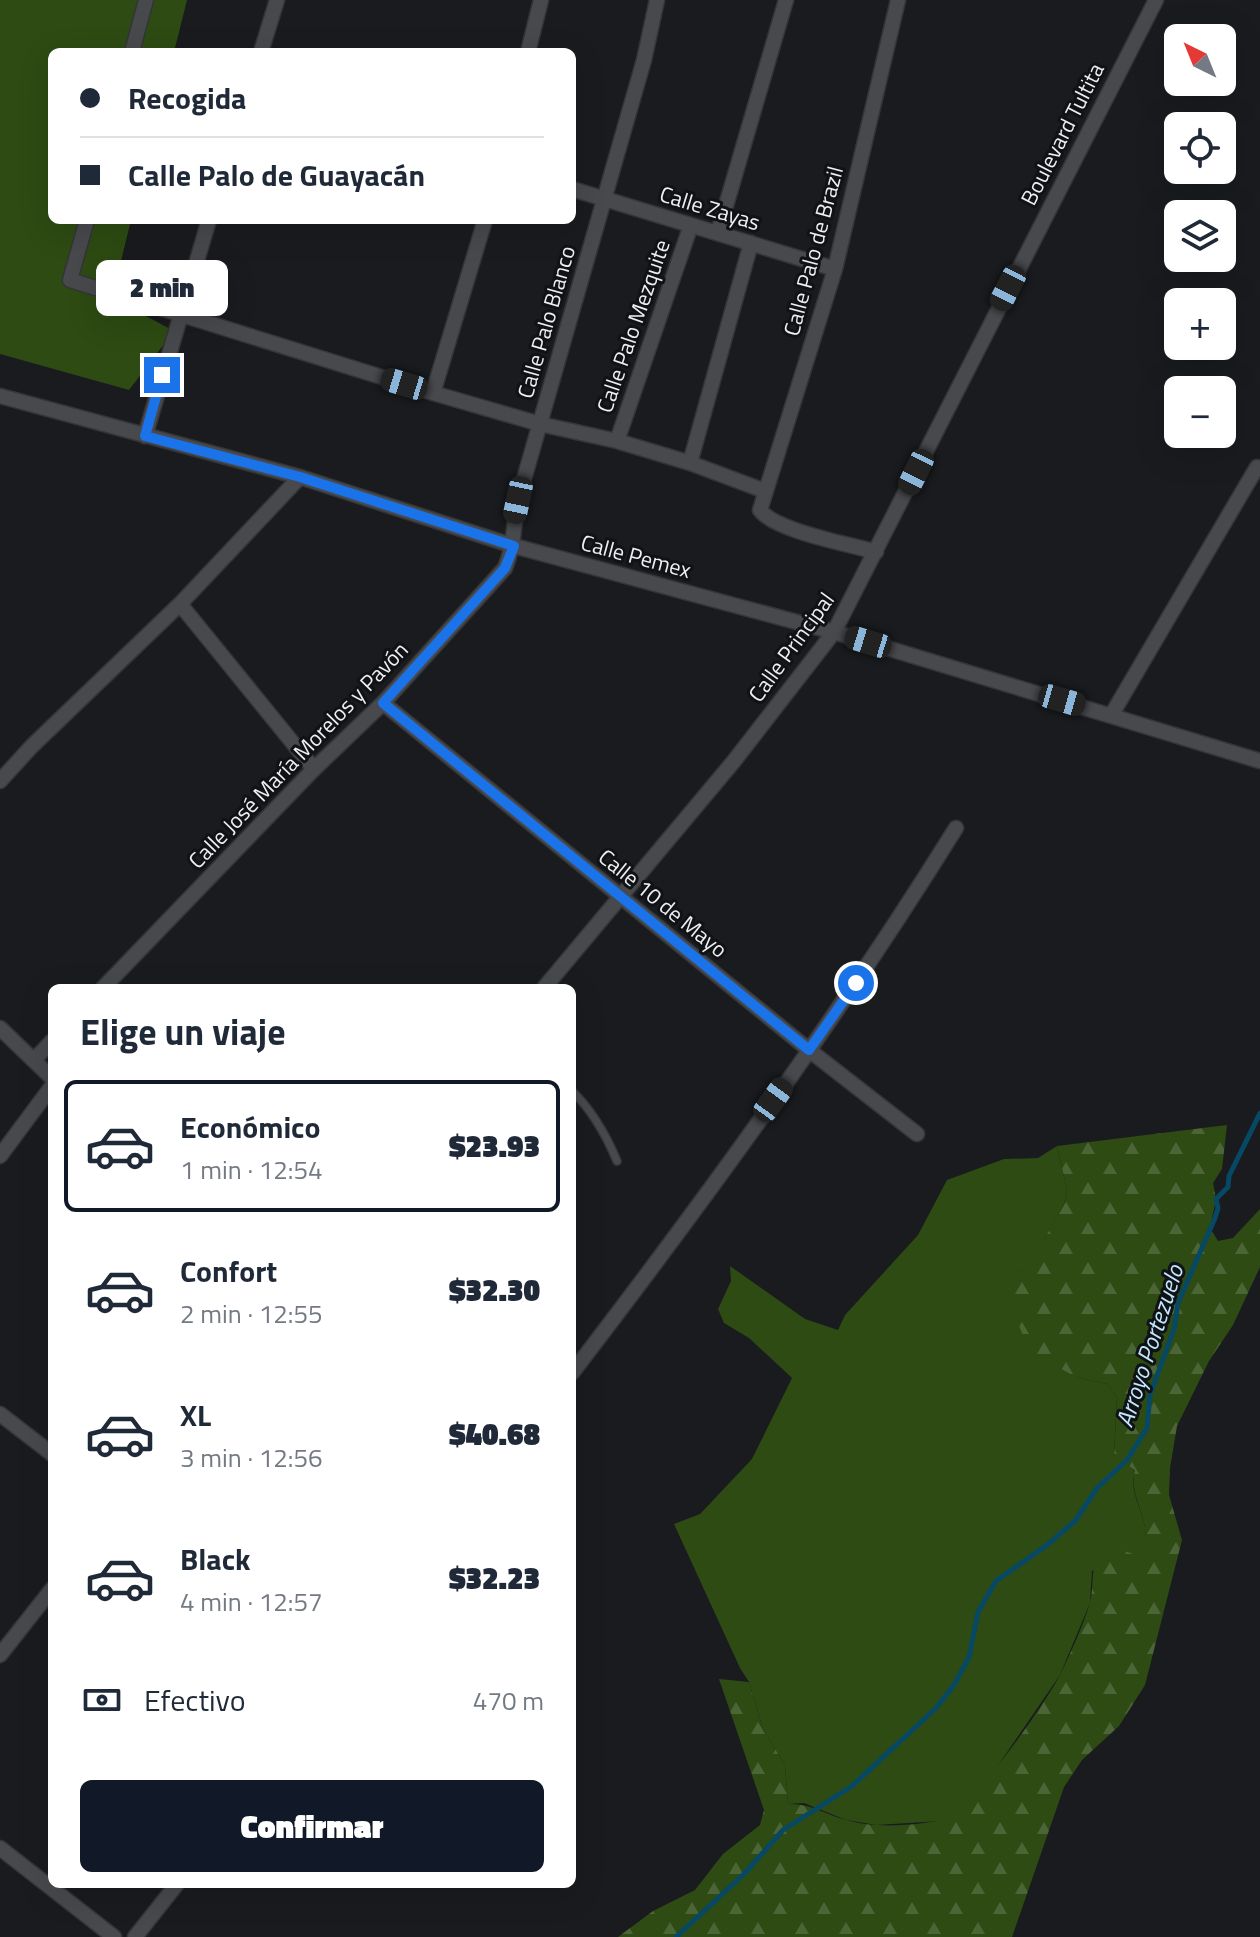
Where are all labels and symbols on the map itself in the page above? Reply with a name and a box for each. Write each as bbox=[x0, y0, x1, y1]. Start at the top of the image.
north arrow bbox=[1164, 24, 1236, 96]
street label: Boulevard Tultita bbox=[1011, 57, 1113, 211]
street label: Calle Palo de Brazil bbox=[774, 162, 852, 340]
street label: Calle Zayas bbox=[656, 177, 764, 239]
street label: Calle Palo Mezquite bbox=[587, 235, 679, 417]
street label: Calle Palo Blanco bbox=[508, 242, 584, 402]
callout: 2 min bbox=[96, 259, 228, 315]
car bbox=[986, 261, 1030, 315]
route end bbox=[144, 357, 180, 393]
car bbox=[378, 366, 430, 402]
car bbox=[895, 445, 937, 499]
car bbox=[501, 474, 535, 526]
street label: Calle Pemex bbox=[577, 525, 695, 587]
street label: Calle Principal bbox=[739, 585, 843, 709]
car bbox=[842, 624, 894, 660]
street label: Calle José María Morelos y Pavón bbox=[180, 634, 416, 876]
car bbox=[1036, 682, 1088, 718]
street label: Calle 10 de Mayo bbox=[591, 840, 735, 966]
route start bbox=[838, 965, 874, 1001]
car bbox=[749, 1074, 797, 1126]
water label: Arroyo Portezuelo bbox=[1106, 1259, 1193, 1432]

